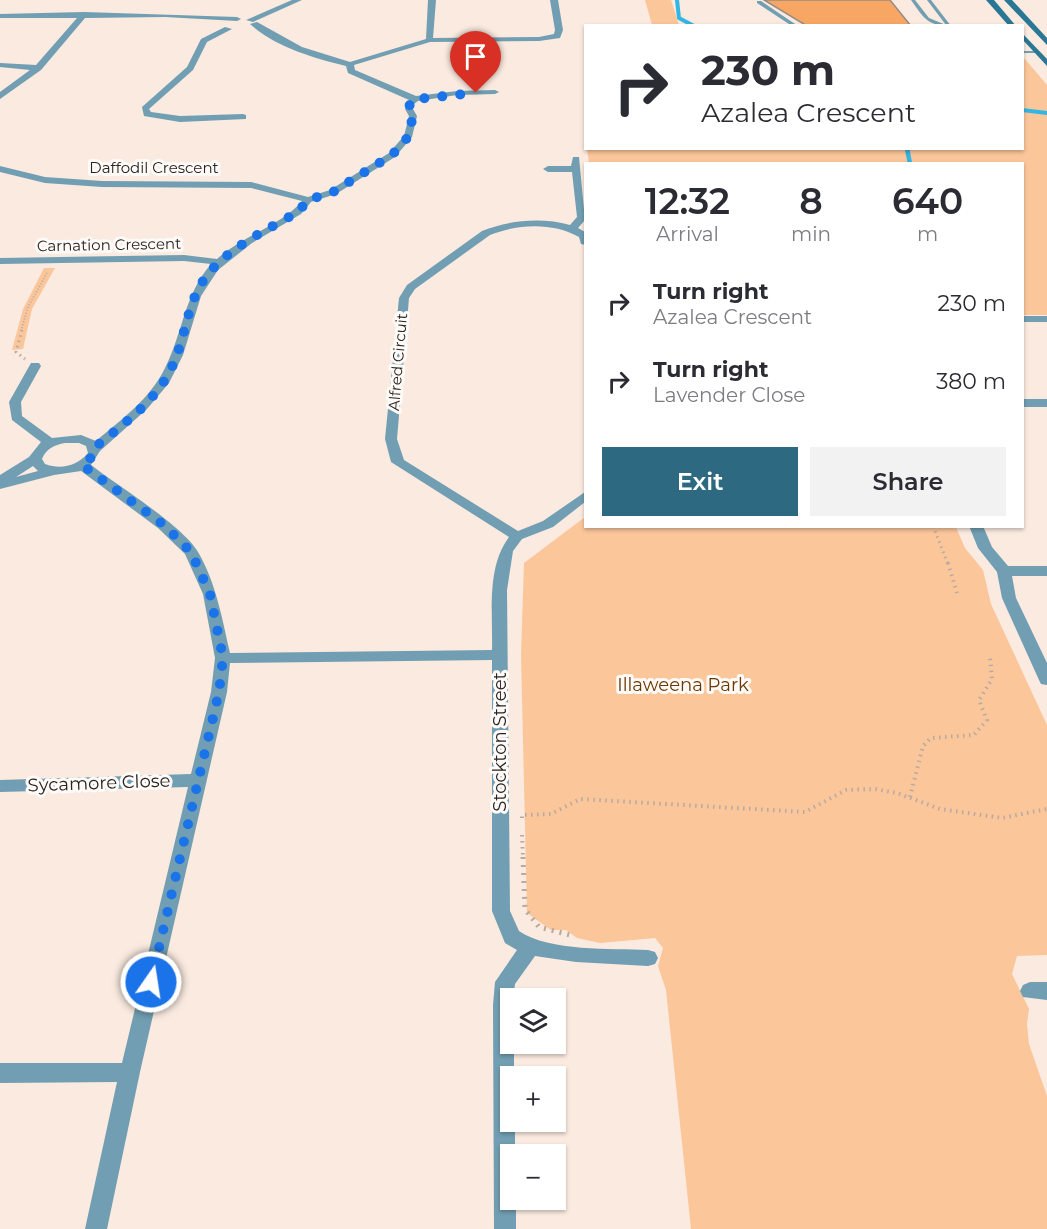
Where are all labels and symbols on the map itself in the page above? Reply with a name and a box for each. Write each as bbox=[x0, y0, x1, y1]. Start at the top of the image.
pin bbox=[450, 31, 501, 93]
street label: Daffodil Crescent bbox=[89, 158, 219, 177]
street label: Carnation Crescent bbox=[37, 234, 181, 255]
street label: Alfred Circuit bbox=[384, 312, 411, 412]
street label: Stockton Street bbox=[489, 672, 511, 812]
park label: Illaweena Park bbox=[617, 674, 749, 696]
street label: Sycamore Close bbox=[27, 770, 171, 796]
position arrow bbox=[119, 950, 183, 1014]

